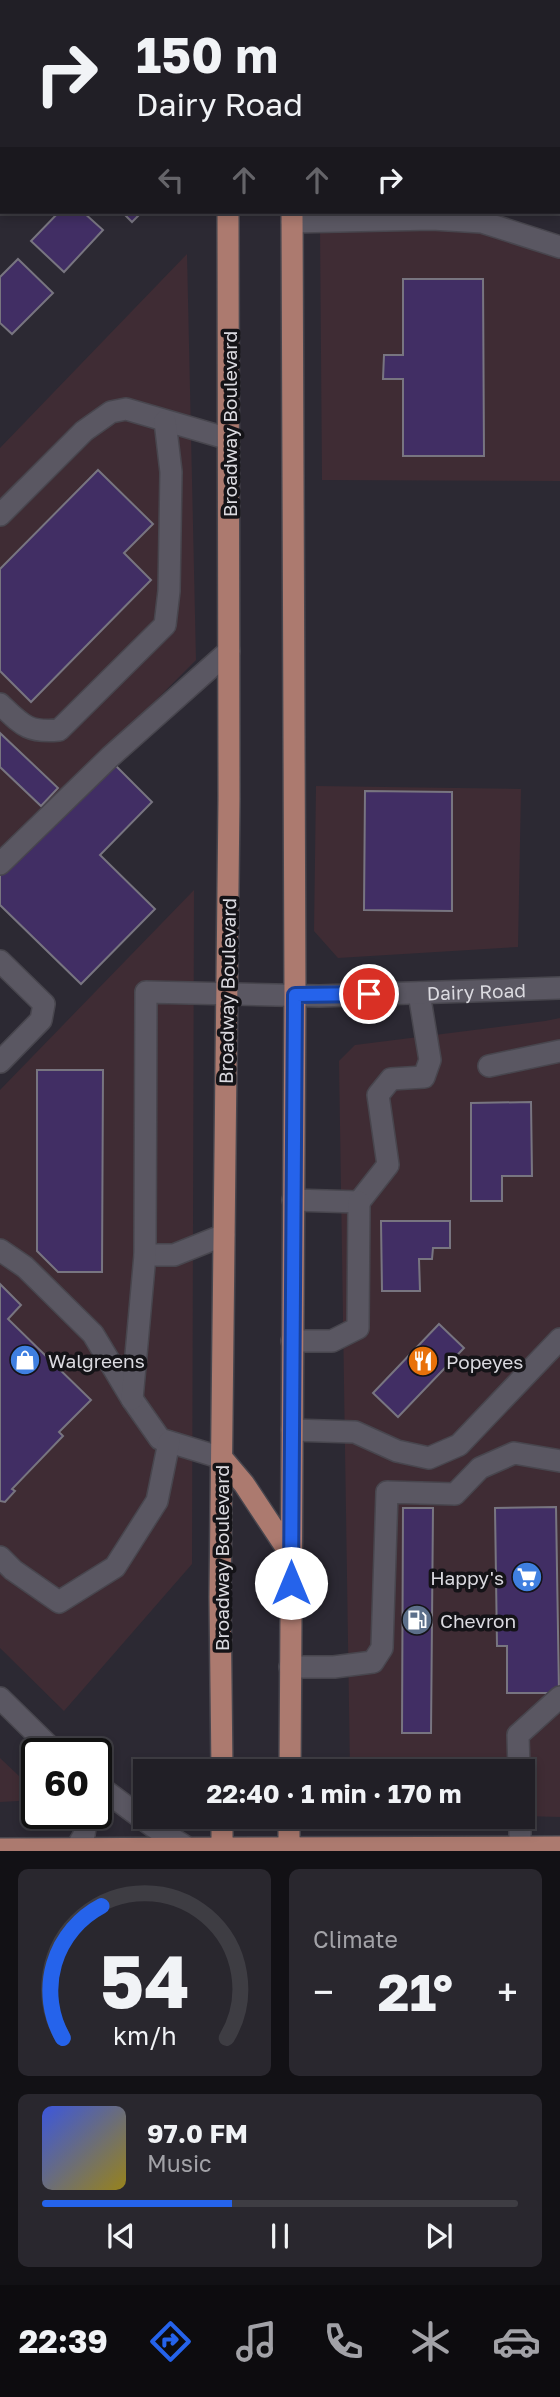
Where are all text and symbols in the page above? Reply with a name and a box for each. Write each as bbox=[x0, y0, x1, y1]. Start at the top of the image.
text: 150 m bbox=[136, 25, 278, 84]
icon: right bbox=[21, 28, 112, 119]
text: Dairy Road bbox=[136, 85, 303, 123]
icon: left bbox=[152, 161, 190, 199]
icon: ahead bbox=[225, 161, 263, 199]
icon: ahead bbox=[298, 161, 336, 199]
icon: right bbox=[371, 161, 409, 199]
street label: Broadway Boulevard bbox=[218, 331, 241, 517]
street label: Broadway Boulevard bbox=[214, 898, 240, 1084]
pin bbox=[339, 964, 399, 1024]
icon: arrive bbox=[350, 975, 388, 1013]
street label: Dairy Road bbox=[426, 978, 526, 1004]
shop icon: Walgreens bbox=[8, 1343, 42, 1377]
restaurant icon: Popeyes bbox=[406, 1344, 440, 1378]
place label: Walgreens bbox=[48, 1349, 145, 1372]
place label: Popeyes bbox=[446, 1350, 523, 1373]
street label: Broadway Boulevard bbox=[210, 1465, 233, 1651]
position arrow bbox=[254, 1546, 328, 1620]
supermarket icon: Happy's bbox=[510, 1560, 544, 1594]
place label: Happy's bbox=[430, 1566, 504, 1589]
fuel station icon: Chevron bbox=[400, 1603, 434, 1637]
place label: Chevron bbox=[440, 1609, 516, 1632]
speed limit sign: 60 bbox=[21, 1738, 112, 1829]
text: 22:40 · 1 min · 170 m bbox=[206, 1778, 462, 1809]
text: Climate bbox=[313, 1925, 398, 1953]
text: 54 bbox=[100, 1938, 189, 2025]
text: 21° bbox=[378, 1960, 453, 2022]
text: − bbox=[313, 1969, 334, 2014]
text: + bbox=[497, 1969, 518, 2014]
text: km/h bbox=[113, 2020, 176, 2051]
text: 97.0 FM bbox=[147, 2118, 248, 2149]
text: Music bbox=[147, 2149, 212, 2177]
icon: previous bbox=[102, 2217, 140, 2255]
icon: pause bbox=[261, 2217, 299, 2255]
icon: next bbox=[420, 2217, 458, 2255]
icon: directions bbox=[146, 2317, 195, 2366]
icon: music bbox=[232, 2317, 281, 2366]
icon: phone bbox=[319, 2317, 368, 2366]
icon: climate bbox=[406, 2317, 455, 2366]
icon: car bbox=[492, 2317, 541, 2366]
text: 22:39 bbox=[19, 2322, 108, 2360]

